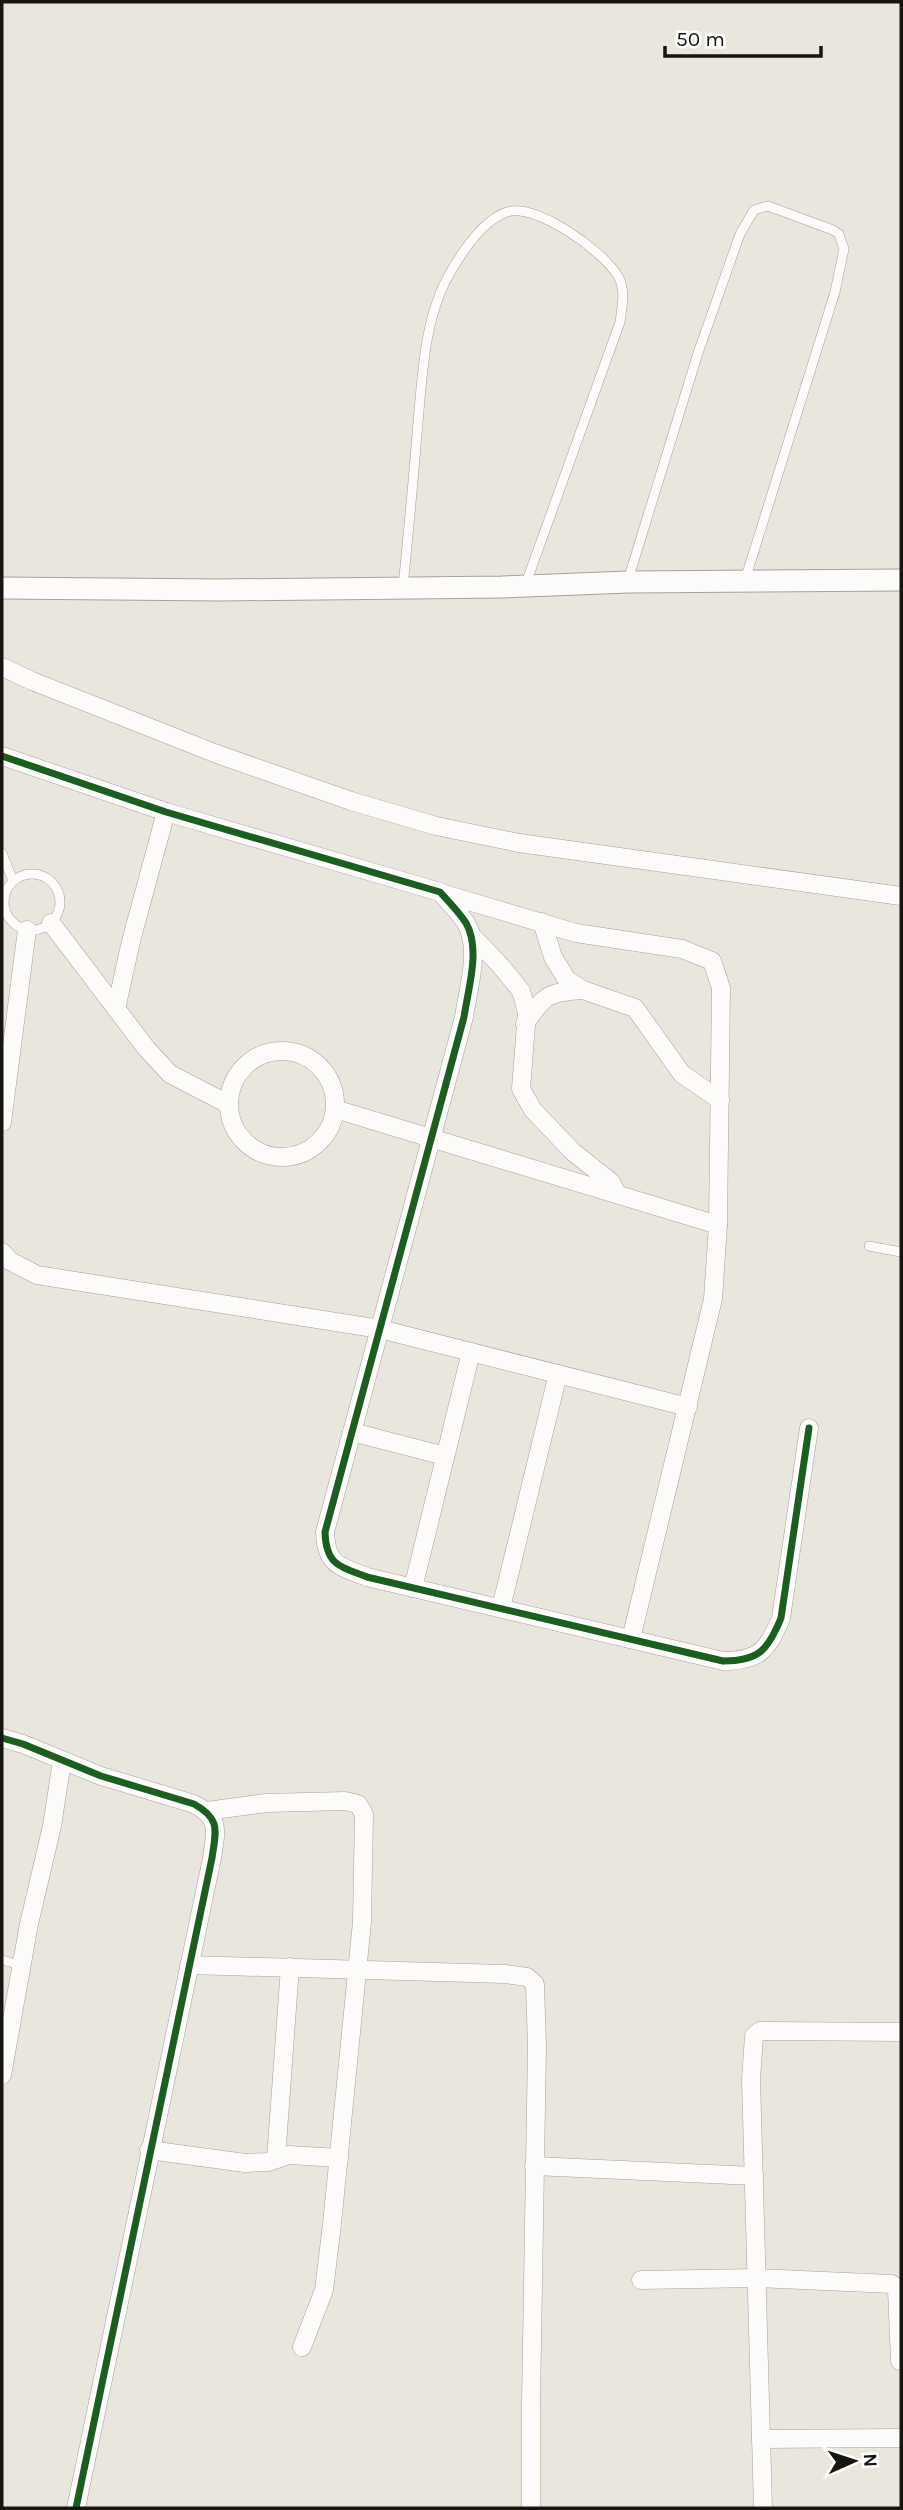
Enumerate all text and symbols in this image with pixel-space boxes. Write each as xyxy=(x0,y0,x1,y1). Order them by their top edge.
scale bar xyxy=(665,14,821,58)
text: 50 m xyxy=(676,27,725,51)
north arrow xyxy=(819,2426,889,2496)
text: N xyxy=(859,2453,881,2468)

